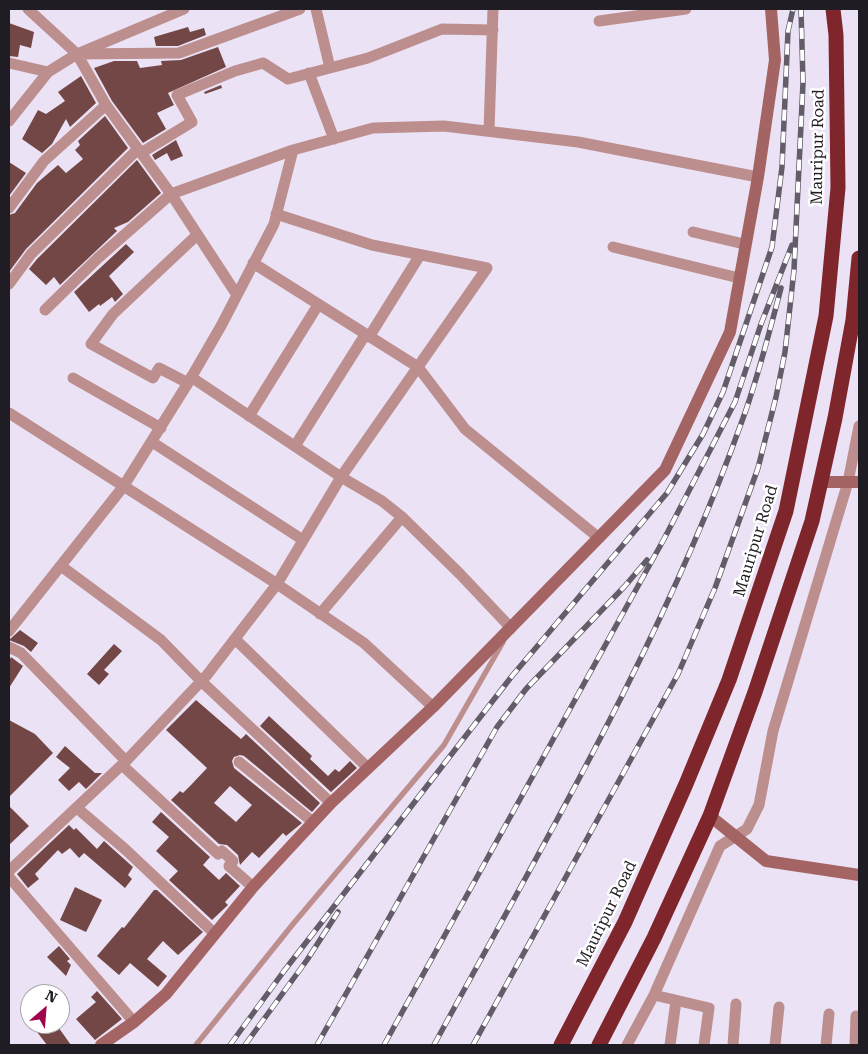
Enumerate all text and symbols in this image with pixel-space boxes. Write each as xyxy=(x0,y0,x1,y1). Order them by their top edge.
street label: Mauripur Road xyxy=(807,89,829,205)
street label: Mauripur Road xyxy=(730,483,782,599)
street label: Mauripur Road xyxy=(573,858,641,970)
north arrow xyxy=(20,984,70,1034)
text: N xyxy=(43,987,60,1006)

